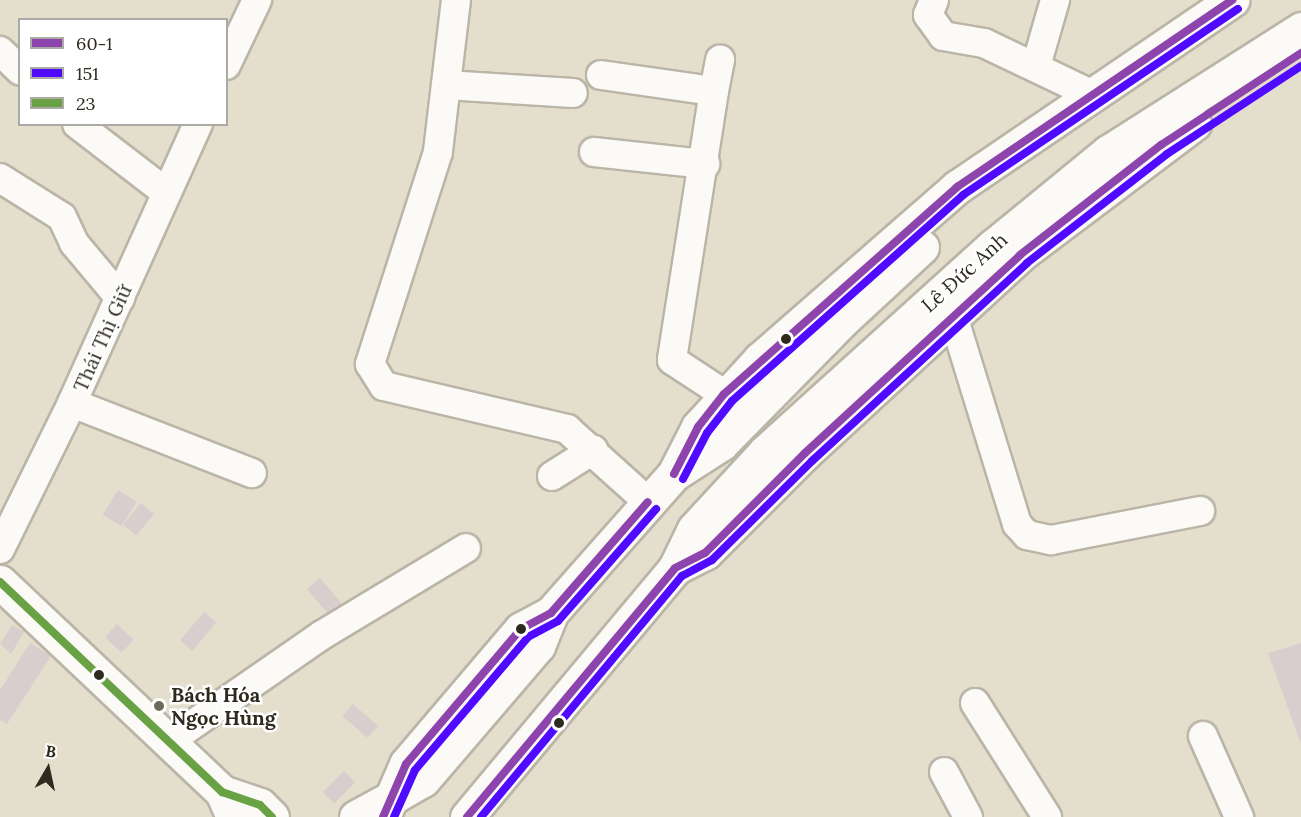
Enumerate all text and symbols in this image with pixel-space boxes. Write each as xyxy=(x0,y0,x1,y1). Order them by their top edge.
legend xyxy=(18,18,228,126)
text: 60-1 xyxy=(76,32,112,55)
text: 151 xyxy=(76,62,99,85)
text: 23 xyxy=(76,92,95,115)
street label: Lê Đức Anh xyxy=(916,227,1012,317)
street label: Thái Thị Giữ xyxy=(68,281,136,395)
unlabelled marker xyxy=(780,333,792,345)
unlabelled marker xyxy=(515,623,527,635)
unlabelled marker xyxy=(93,669,105,681)
place label: Bách Hóa Ngọc Hùng xyxy=(171,682,276,729)
marker: Bách Hóa Ngọc Hùng xyxy=(152,699,166,713)
unlabelled marker xyxy=(553,717,565,729)
north arrow xyxy=(18,739,78,799)
text: B xyxy=(44,741,58,762)

